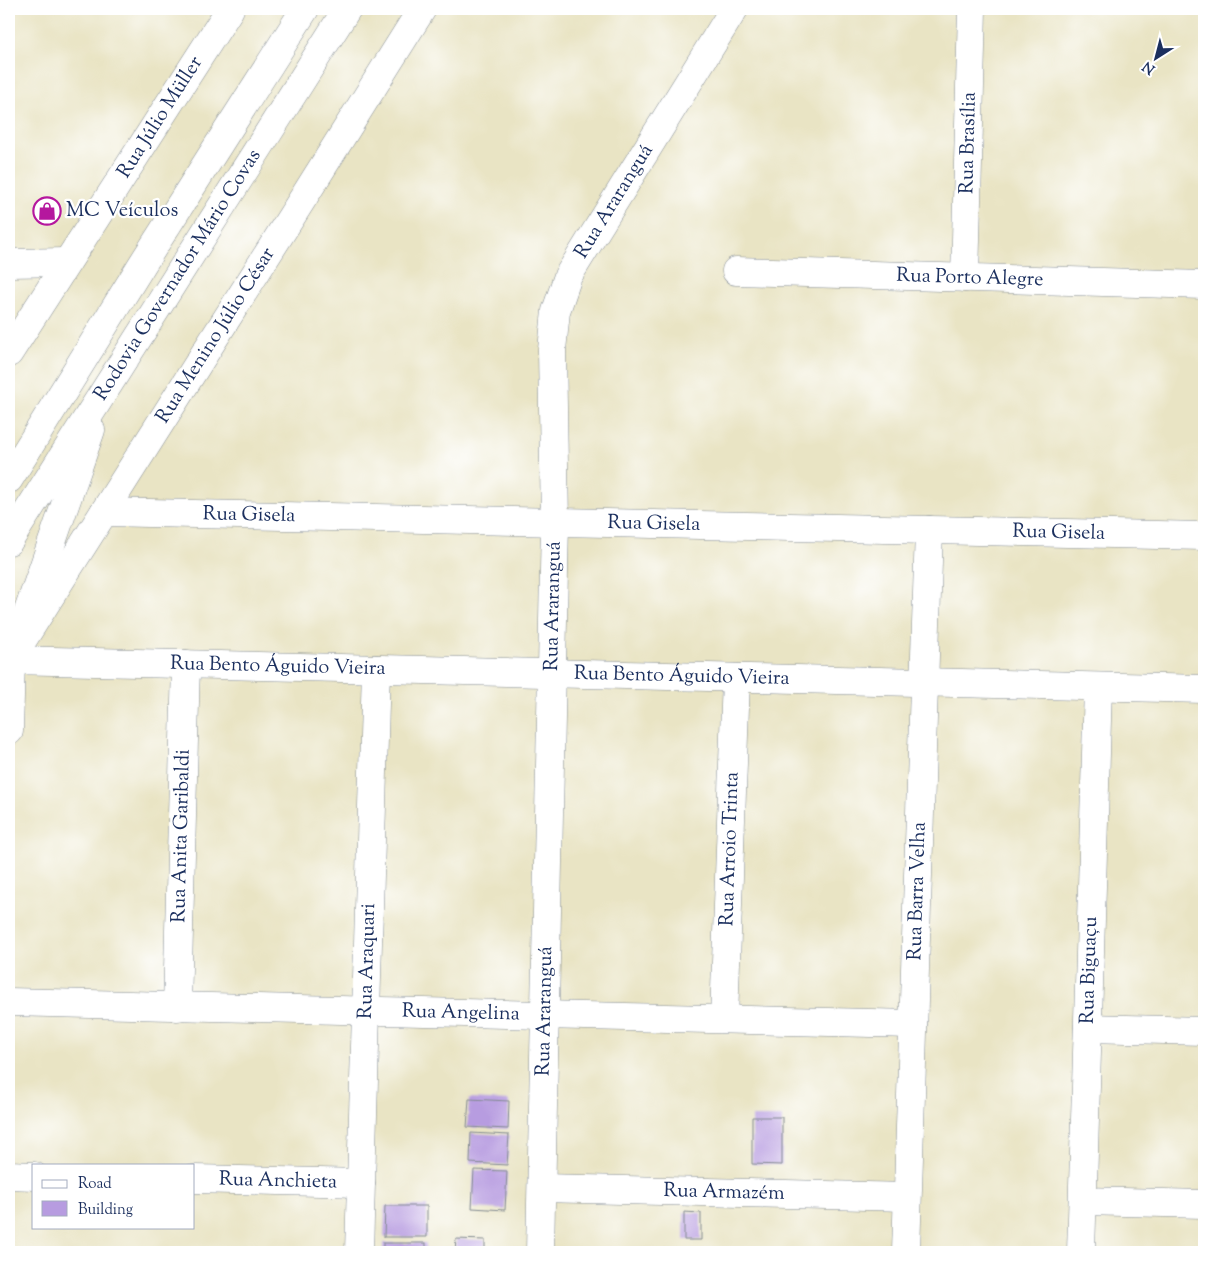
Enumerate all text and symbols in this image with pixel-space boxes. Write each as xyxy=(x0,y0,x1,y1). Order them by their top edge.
north arrow xyxy=(1130,32,1180,82)
street label: Rua Júlio Müller xyxy=(110,50,211,184)
text: N xyxy=(1139,56,1160,78)
street label: Rua Brasília xyxy=(953,92,984,195)
street label: Rua Araranguá xyxy=(568,139,661,264)
street label: Rodovia Governador Mário Covas xyxy=(87,144,269,407)
shop icon: MC Veículos xyxy=(32,196,62,226)
place label: MC Veículos xyxy=(66,197,178,226)
street label: Rua Menino Júlio César xyxy=(149,242,283,429)
street label: Rua Porto Alegre xyxy=(896,261,1044,295)
street label: Rua Gisela xyxy=(202,500,296,531)
street label: Rua Gisela xyxy=(607,508,701,540)
street label: Rua Gisela xyxy=(1012,517,1105,548)
street label: Rua Araranguá xyxy=(537,541,569,671)
street label: Rua Bento Águido Vieira xyxy=(170,649,386,684)
street label: Rua Bento Águido Vieira xyxy=(574,659,790,693)
street label: Rua Anita Garibaldi xyxy=(165,749,198,923)
street label: Rua Arroio Trinta xyxy=(713,771,747,927)
street label: Rua Barra Velha xyxy=(901,821,934,961)
street label: Rua Araquari xyxy=(351,903,384,1019)
street label: Rua Biguaçu xyxy=(1073,915,1106,1024)
street label: Rua Araranguá xyxy=(529,946,561,1076)
street label: Rua Angelina xyxy=(402,997,520,1029)
legend xyxy=(32,1164,195,1228)
street label: Rua Anchieta xyxy=(218,1165,337,1197)
text: Road xyxy=(78,1174,112,1195)
street label: Rua Armazém xyxy=(663,1176,785,1208)
text: Building xyxy=(78,1200,133,1221)

